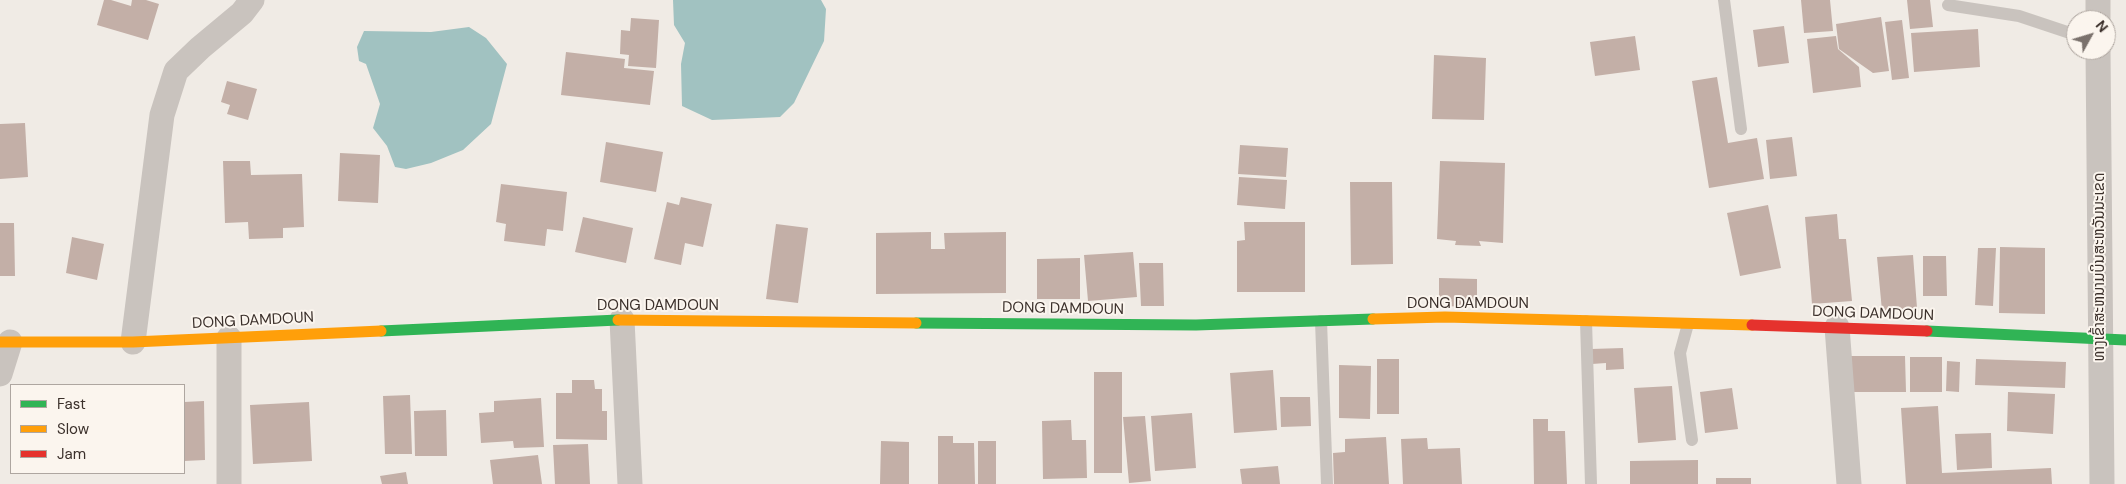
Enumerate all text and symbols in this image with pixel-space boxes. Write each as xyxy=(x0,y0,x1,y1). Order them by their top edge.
north arrow xyxy=(2066,10,2116,60)
text: N xyxy=(2092,17,2112,36)
street label: ທາງເຂົ້າສະຫນາມບິນສະຫວັນນະເຂດ xyxy=(2091,172,2109,362)
street label: DONG DAMDOUN xyxy=(1407,295,1529,313)
street label: DONG DAMDOUN xyxy=(597,297,719,315)
street label: DONG DAMDOUN xyxy=(1002,299,1124,319)
street label: DONG DAMDOUN xyxy=(1812,303,1934,325)
street label: DONG DAMDOUN xyxy=(192,309,314,333)
legend xyxy=(10,384,185,474)
text: Fast xyxy=(57,394,86,414)
text: Slow xyxy=(57,419,89,439)
text: Jam xyxy=(57,444,86,464)

